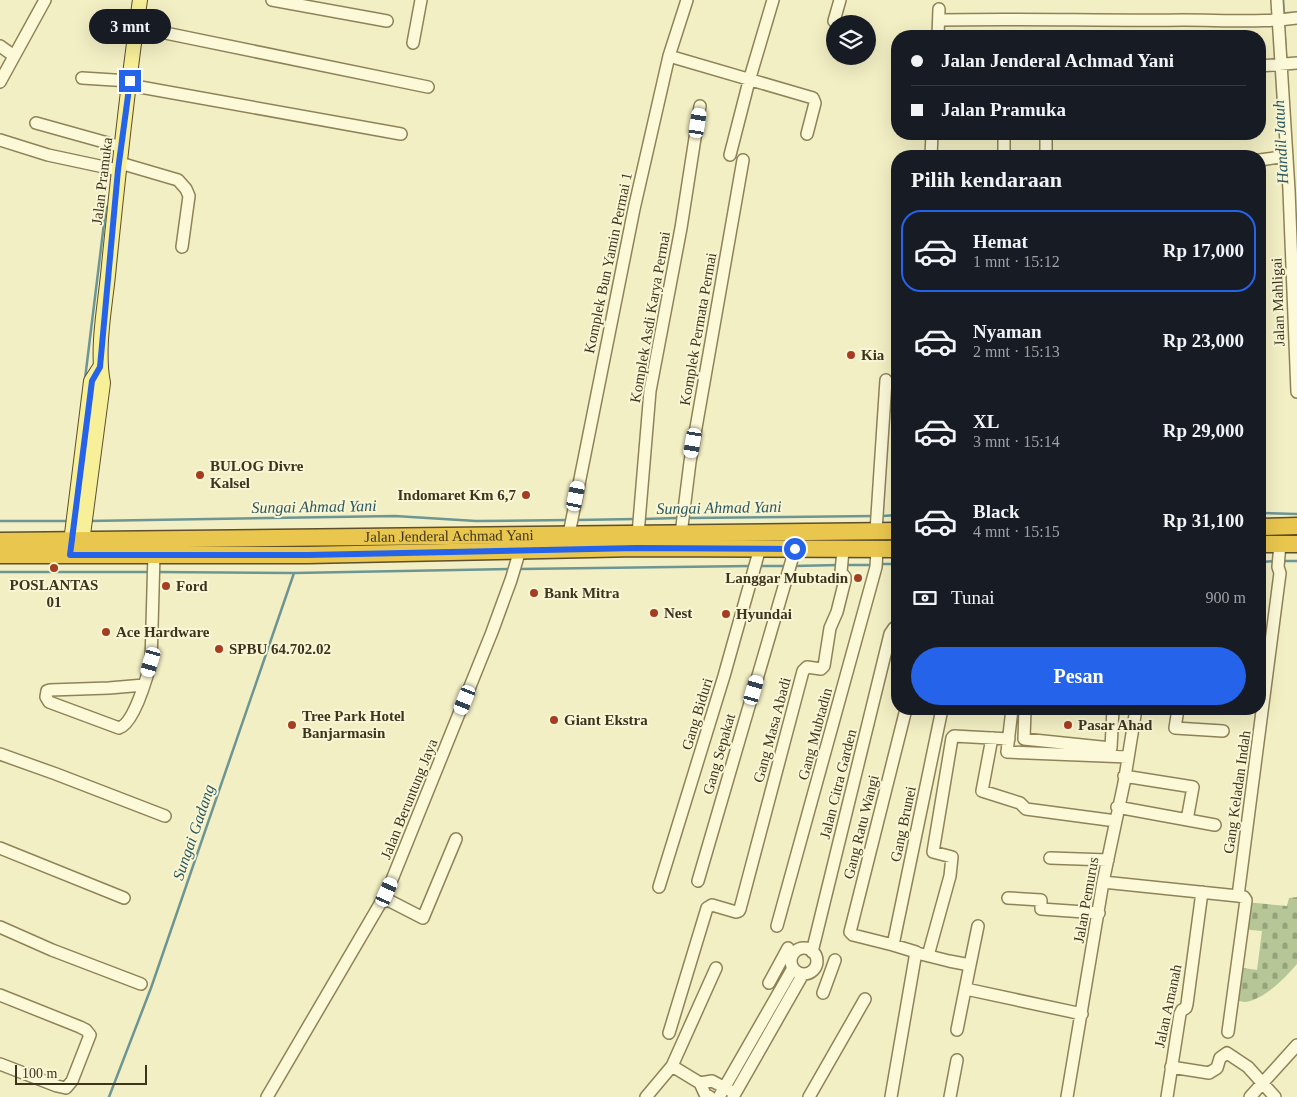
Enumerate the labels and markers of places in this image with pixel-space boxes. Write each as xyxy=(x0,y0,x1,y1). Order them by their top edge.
place label: Kia xyxy=(861,347,885,363)
marker: Kia xyxy=(845,349,857,361)
place label: BULOG Divre Kalsel xyxy=(210,458,304,491)
marker: BULOG Divre Kalsel xyxy=(194,469,206,481)
place label: Indomaret Km 6,7 xyxy=(398,487,516,503)
marker: Indomaret Km 6,7 xyxy=(520,489,532,501)
marker: POSLANTAS 01 xyxy=(48,562,60,574)
place label: Langgar Mubtadin xyxy=(725,570,849,586)
marker: Langgar Mubtadin xyxy=(852,572,864,584)
place label: POSLANTAS 01 xyxy=(10,577,98,610)
place label: Ford xyxy=(176,578,208,594)
marker: Ford xyxy=(160,580,172,592)
place label: Bank Mitra xyxy=(544,585,620,601)
marker: Bank Mitra xyxy=(528,587,540,599)
place label: Nest xyxy=(664,605,692,621)
place label: Hyundai xyxy=(736,606,792,622)
marker: Nest xyxy=(648,607,660,619)
marker: Hyundai xyxy=(720,608,732,620)
place label: Ace Hardware xyxy=(116,624,210,640)
marker: Ace Hardware xyxy=(100,626,112,638)
place label: SPBU 64.702.02 xyxy=(229,641,331,657)
marker: SPBU 64.702.02 xyxy=(213,643,225,655)
place label: Tree Park Hotel Banjarmasin xyxy=(302,708,405,741)
place label: Giant Ekstra xyxy=(564,712,648,728)
marker: Giant Ekstra xyxy=(548,714,560,726)
place label: Pasar Ahad xyxy=(1078,717,1153,733)
marker: Tree Park Hotel Banjarmasin xyxy=(286,719,298,731)
marker: Pasar Ahad xyxy=(1062,719,1074,731)

